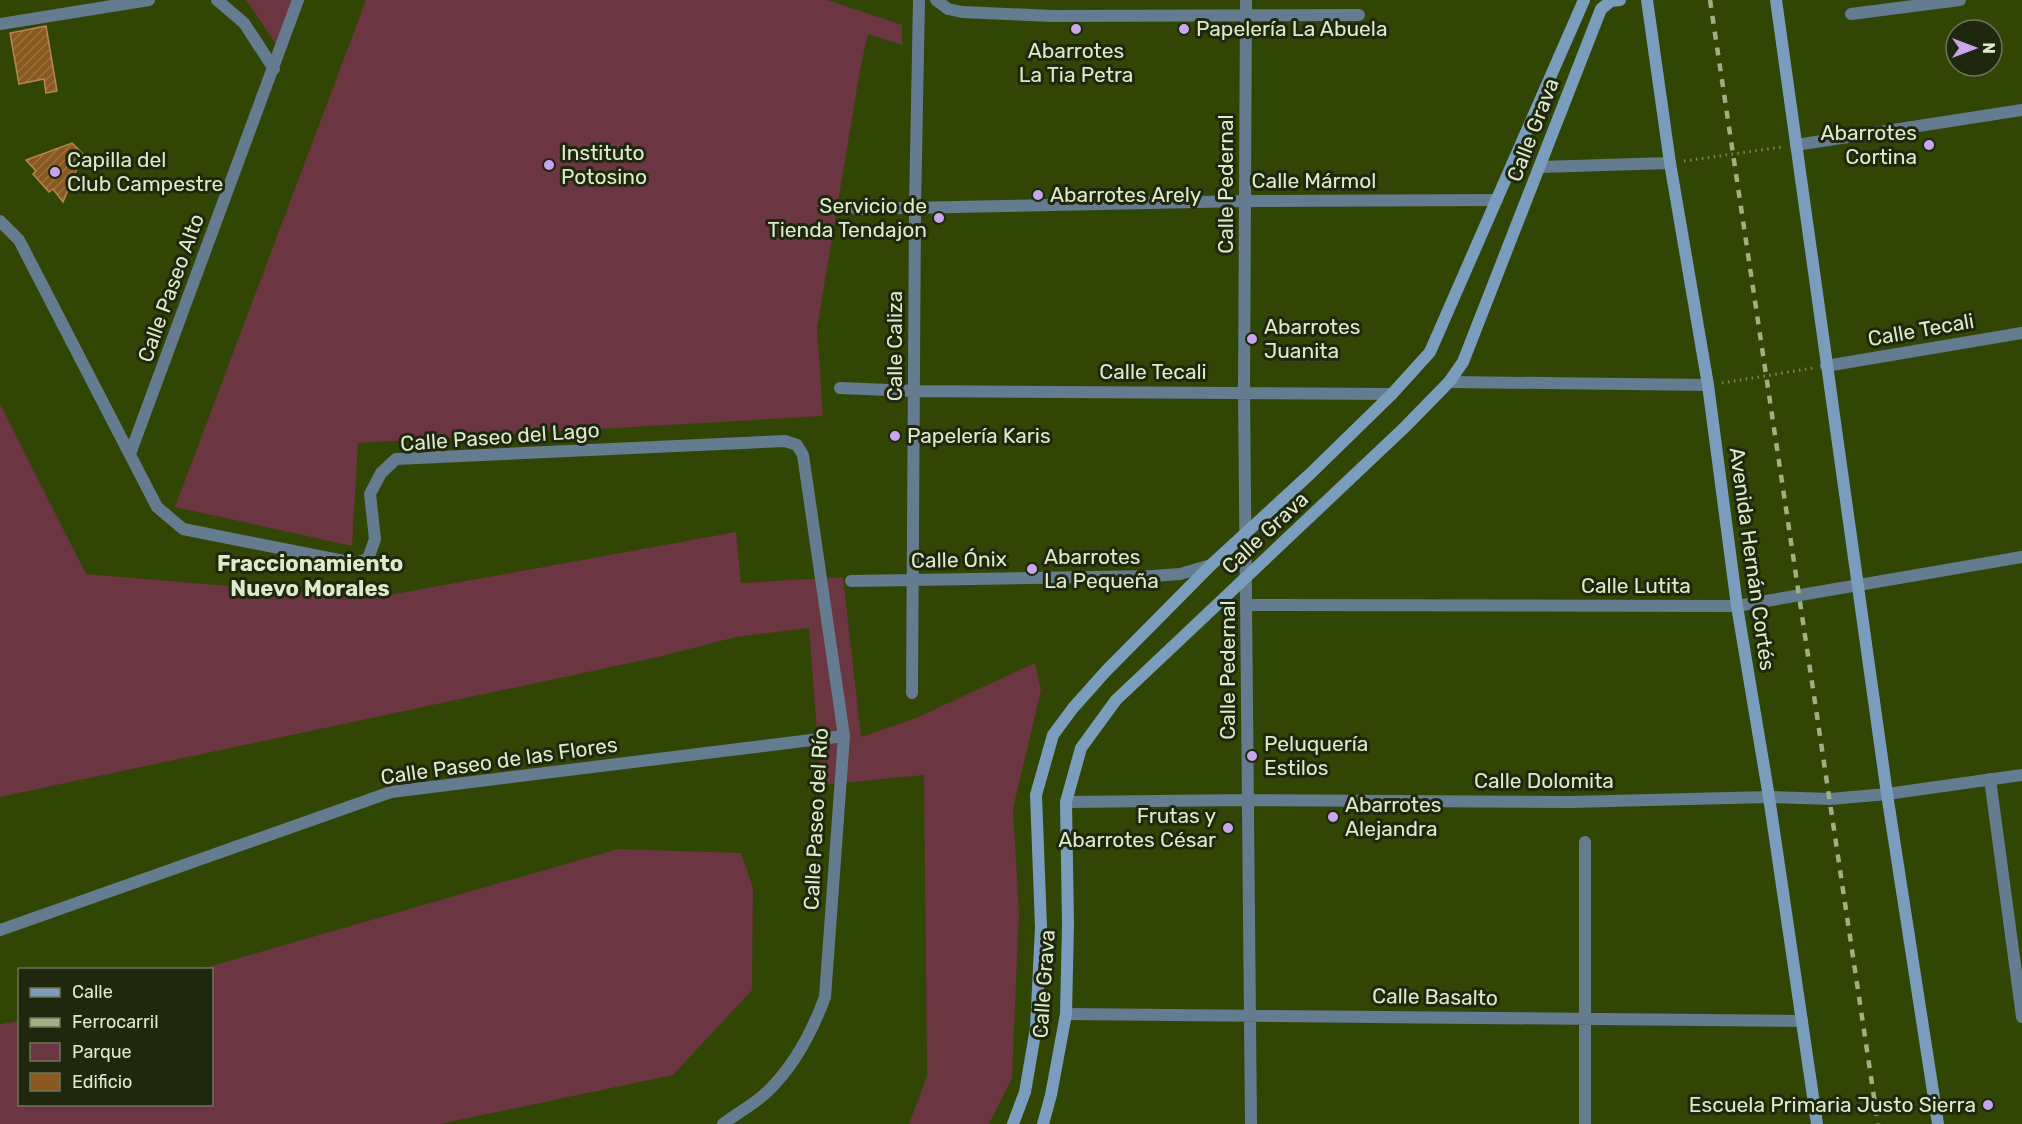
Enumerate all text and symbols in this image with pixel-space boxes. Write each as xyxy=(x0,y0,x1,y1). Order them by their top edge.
place label: Papelería La Abuela xyxy=(1196,16,1387,41)
north arrow xyxy=(1944,18,2004,78)
marker: Abarrotes La Tia Petra xyxy=(1069,22,1083,36)
marker: Papelería La Abuela xyxy=(1177,22,1191,36)
place label: Abarrotes La Tia Petra xyxy=(1019,38,1133,87)
text: N xyxy=(1979,42,1998,54)
street label: Calle Grava xyxy=(1501,74,1564,185)
street label: Calle Pedernal xyxy=(1213,114,1238,254)
place label: Abarrotes Cortina xyxy=(1820,120,1917,169)
marker: Abarrotes Cortina xyxy=(1922,138,1936,152)
place label: Instituto Potosino xyxy=(561,140,647,189)
place label: Capilla del Club Campestre xyxy=(67,147,223,196)
marker: Instituto Potosino xyxy=(542,158,556,172)
marker: Capilla del Club Campestre xyxy=(48,165,62,179)
street label: Calle Mármol xyxy=(1252,168,1376,193)
place label: Abarrotes Arely xyxy=(1050,182,1202,207)
marker: Abarrotes Arely xyxy=(1031,188,1045,202)
place label: Servicio de Tienda Tendajon xyxy=(768,193,927,242)
street label: Calle Paseo Alto xyxy=(132,210,209,365)
marker: Servicio de Tienda Tendajon xyxy=(932,211,946,225)
street label: Calle Caliza xyxy=(882,291,907,401)
street label: Calle Tecali xyxy=(1866,308,1976,351)
place label: Abarrotes Juanita xyxy=(1264,314,1361,363)
marker: Abarrotes Juanita xyxy=(1245,332,1259,346)
street label: Calle Tecali xyxy=(1099,359,1207,384)
street label: Calle Paseo del Lago xyxy=(399,417,600,456)
place label: Papelería Karis xyxy=(907,423,1051,448)
marker: Papelería Karis xyxy=(888,429,902,443)
street label: Avenida Hernán Cortés xyxy=(1724,446,1781,672)
street label: Calle Grava xyxy=(1216,486,1313,579)
place label: Abarrotes La Pequeña xyxy=(1044,544,1159,593)
street label: Calle Ónix xyxy=(911,546,1007,573)
district label: Fraccionamiento Nuevo Morales xyxy=(217,550,403,602)
marker: Abarrotes La Pequeña xyxy=(1025,562,1039,576)
street label: Calle Lutita xyxy=(1581,573,1691,598)
street label: Calle Pedernal xyxy=(1215,600,1240,740)
street label: Calle Paseo del Río xyxy=(798,727,833,911)
place label: Peluquería Estilos xyxy=(1264,731,1368,780)
street label: Calle Paseo de las Flores xyxy=(379,732,619,790)
marker: Peluquería Estilos xyxy=(1245,749,1259,763)
street label: Calle Dolomita xyxy=(1474,768,1614,793)
place label: Abarrotes Alejandra xyxy=(1345,792,1442,841)
place label: Frutas y Abarrotes César xyxy=(1058,803,1216,852)
marker: Abarrotes Alejandra xyxy=(1326,810,1340,824)
marker: Frutas y Abarrotes César xyxy=(1221,821,1235,835)
street label: Calle Grava xyxy=(1027,929,1060,1039)
legend xyxy=(18,968,213,1106)
text: Calle xyxy=(72,981,113,1003)
street label: Calle Basalto xyxy=(1372,983,1498,1010)
text: Ferrocarril xyxy=(72,1011,159,1033)
text: Parque xyxy=(72,1041,132,1063)
text: Edificio xyxy=(72,1071,132,1093)
place label: Escuela Primaria Justo Sierra xyxy=(1689,1092,1976,1117)
marker: Escuela Primaria Justo Sierra xyxy=(1981,1098,1995,1112)

